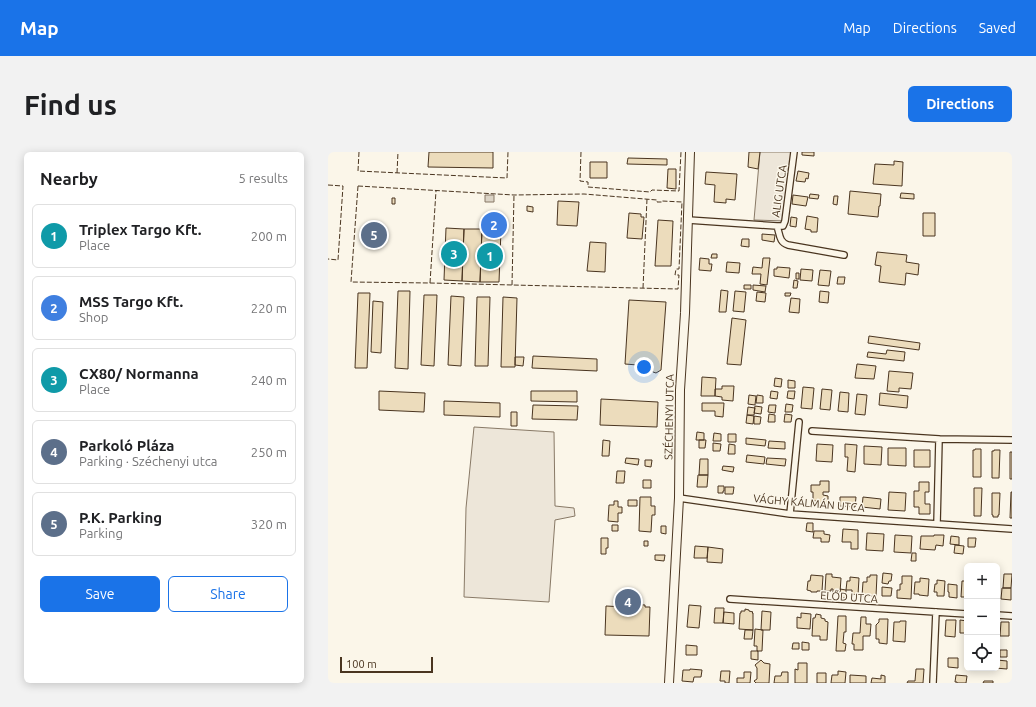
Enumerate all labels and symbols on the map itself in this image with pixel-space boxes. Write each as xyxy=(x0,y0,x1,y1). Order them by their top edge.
street label: ALIG UTCA xyxy=(769,163,789,218)
pin: 2 xyxy=(481,210,507,240)
pin: 5 xyxy=(361,220,387,250)
pin: 3 xyxy=(441,239,467,269)
pin: 1 xyxy=(477,241,503,271)
your location xyxy=(634,357,654,377)
street label: SZÉCHENYI UTCA xyxy=(661,373,676,460)
street label: VÁGHY KÁLMÁN UTCA xyxy=(753,491,866,514)
pin: 4 xyxy=(615,587,641,617)
street label: ELŐD UTCA xyxy=(820,588,879,605)
scale bar xyxy=(340,655,433,674)

